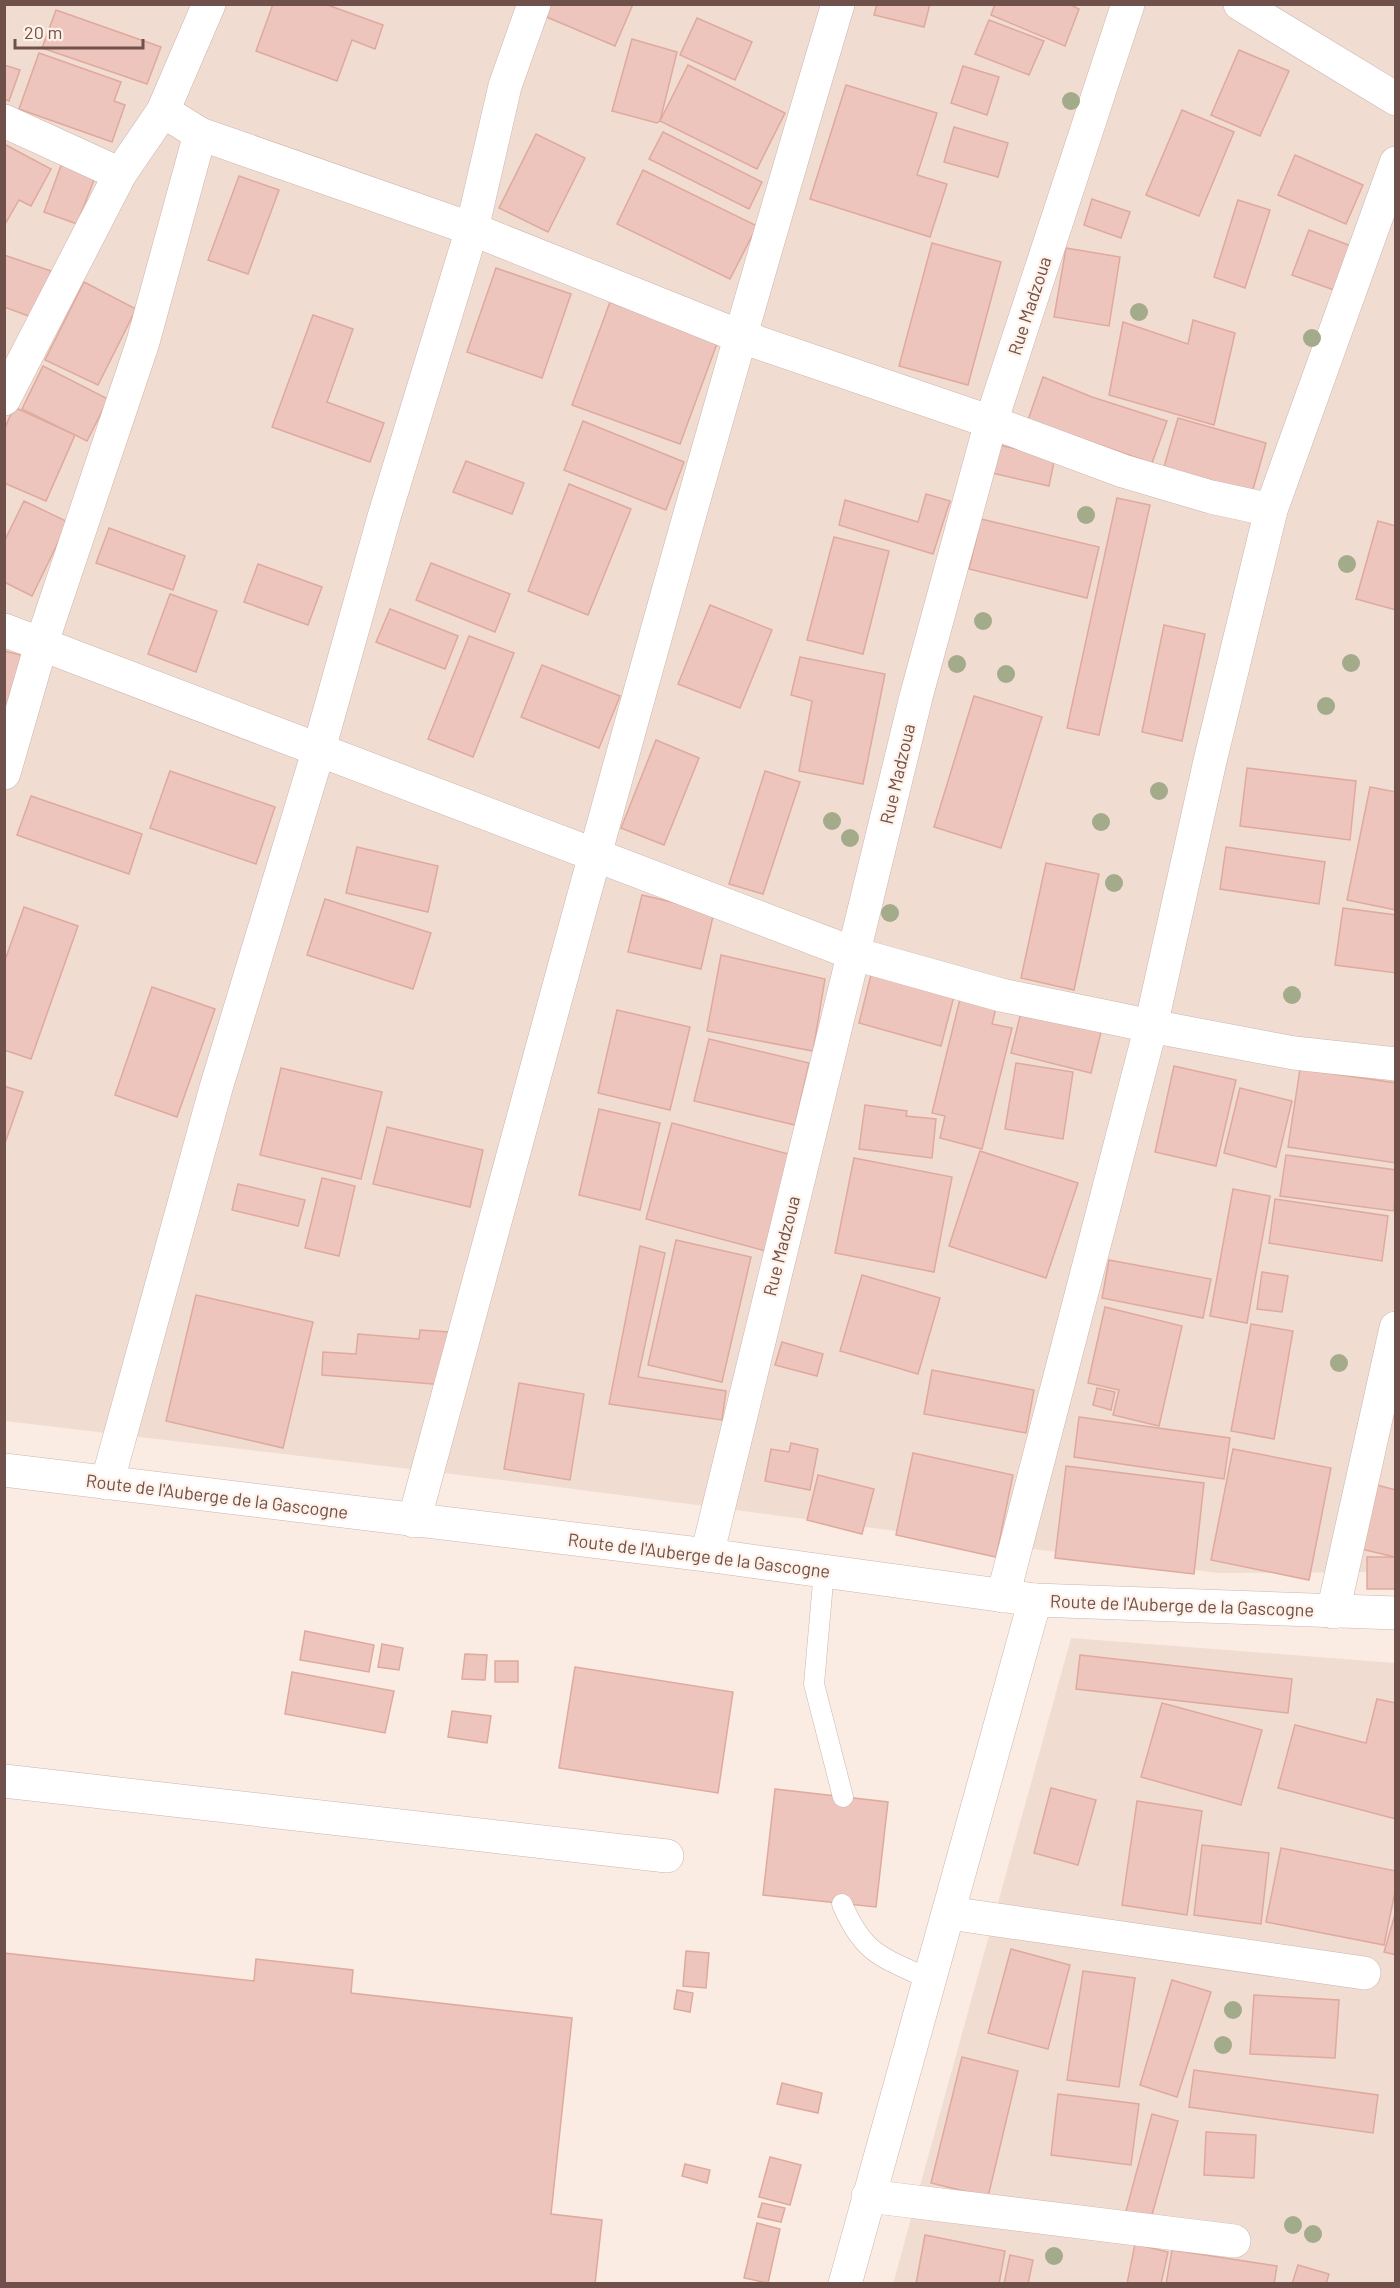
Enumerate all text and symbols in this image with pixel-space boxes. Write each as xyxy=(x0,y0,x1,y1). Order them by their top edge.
scale bar xyxy=(15,12,142,50)
text: 20 m xyxy=(24,21,62,43)
street label: Rue Madzoua xyxy=(1003,254,1055,358)
street label: Rue Madzoua xyxy=(875,721,919,826)
street label: Rue Madzoua xyxy=(758,1193,804,1298)
street label: Route de l'Auberge de la Gascogne xyxy=(85,1469,349,1523)
street label: Route de l'Auberge de la Gascogne xyxy=(567,1528,831,1582)
street label: Route de l'Auberge de la Gascogne xyxy=(1050,1589,1314,1621)

